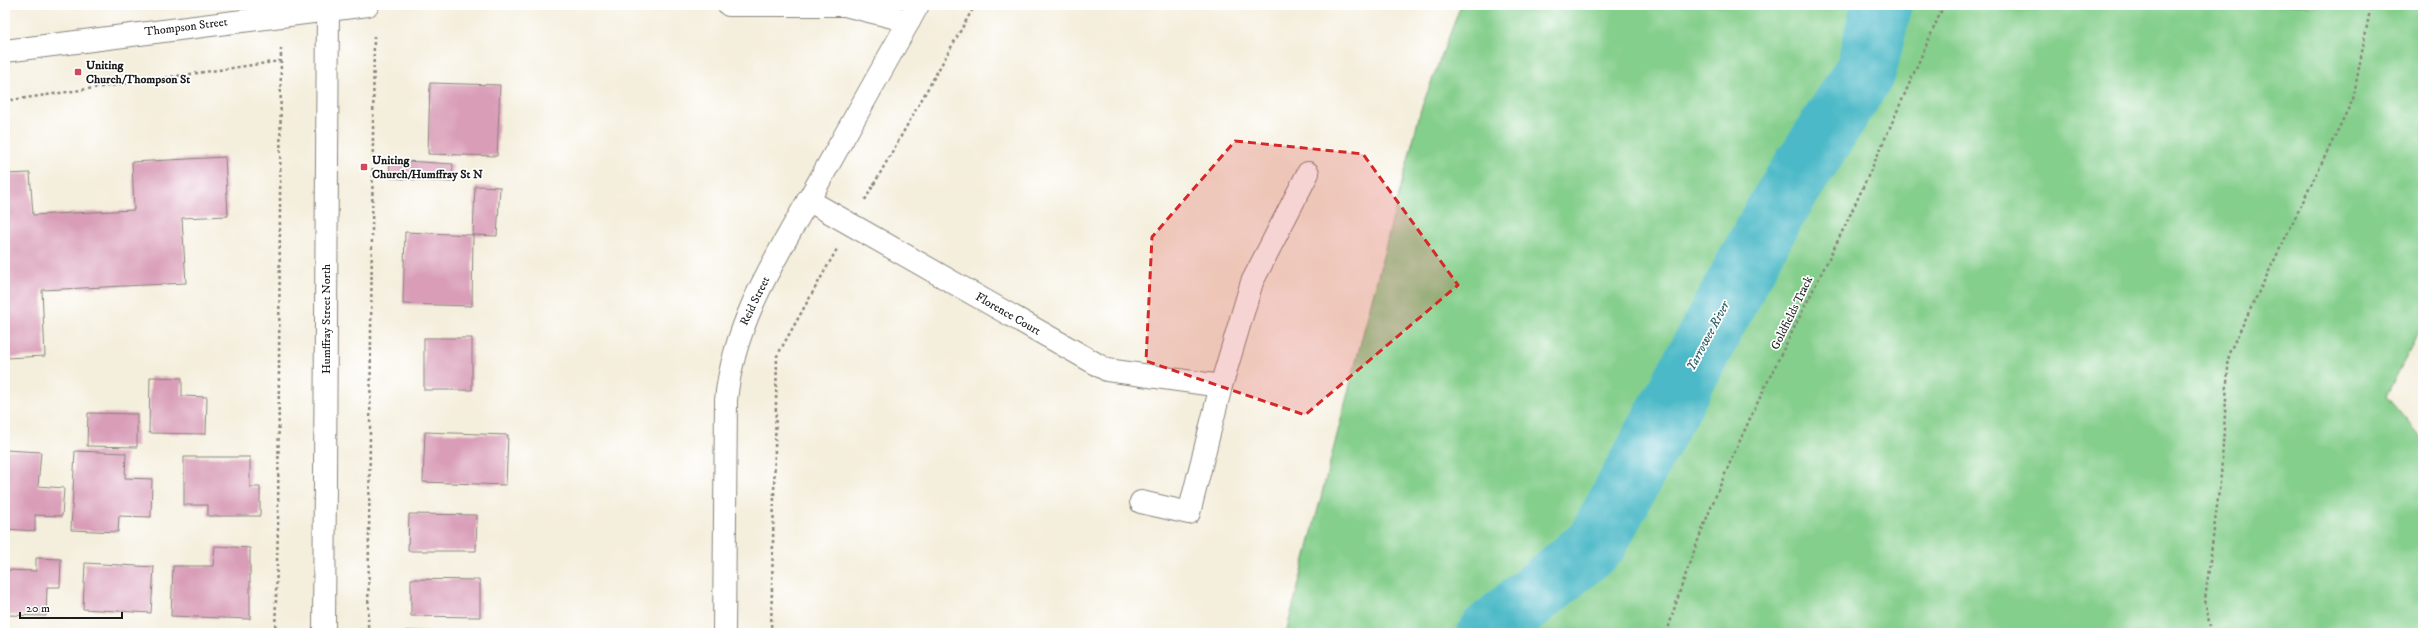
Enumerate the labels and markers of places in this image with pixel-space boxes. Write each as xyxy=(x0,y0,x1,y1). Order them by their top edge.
place label: Uniting Church/Thompson St xyxy=(86,58,190,87)
marker: Uniting Church/Thompson St xyxy=(73,67,83,77)
place label: Uniting Church/Humffray St N xyxy=(372,153,483,182)
marker: Uniting Church/Humffray St N xyxy=(359,162,369,172)

